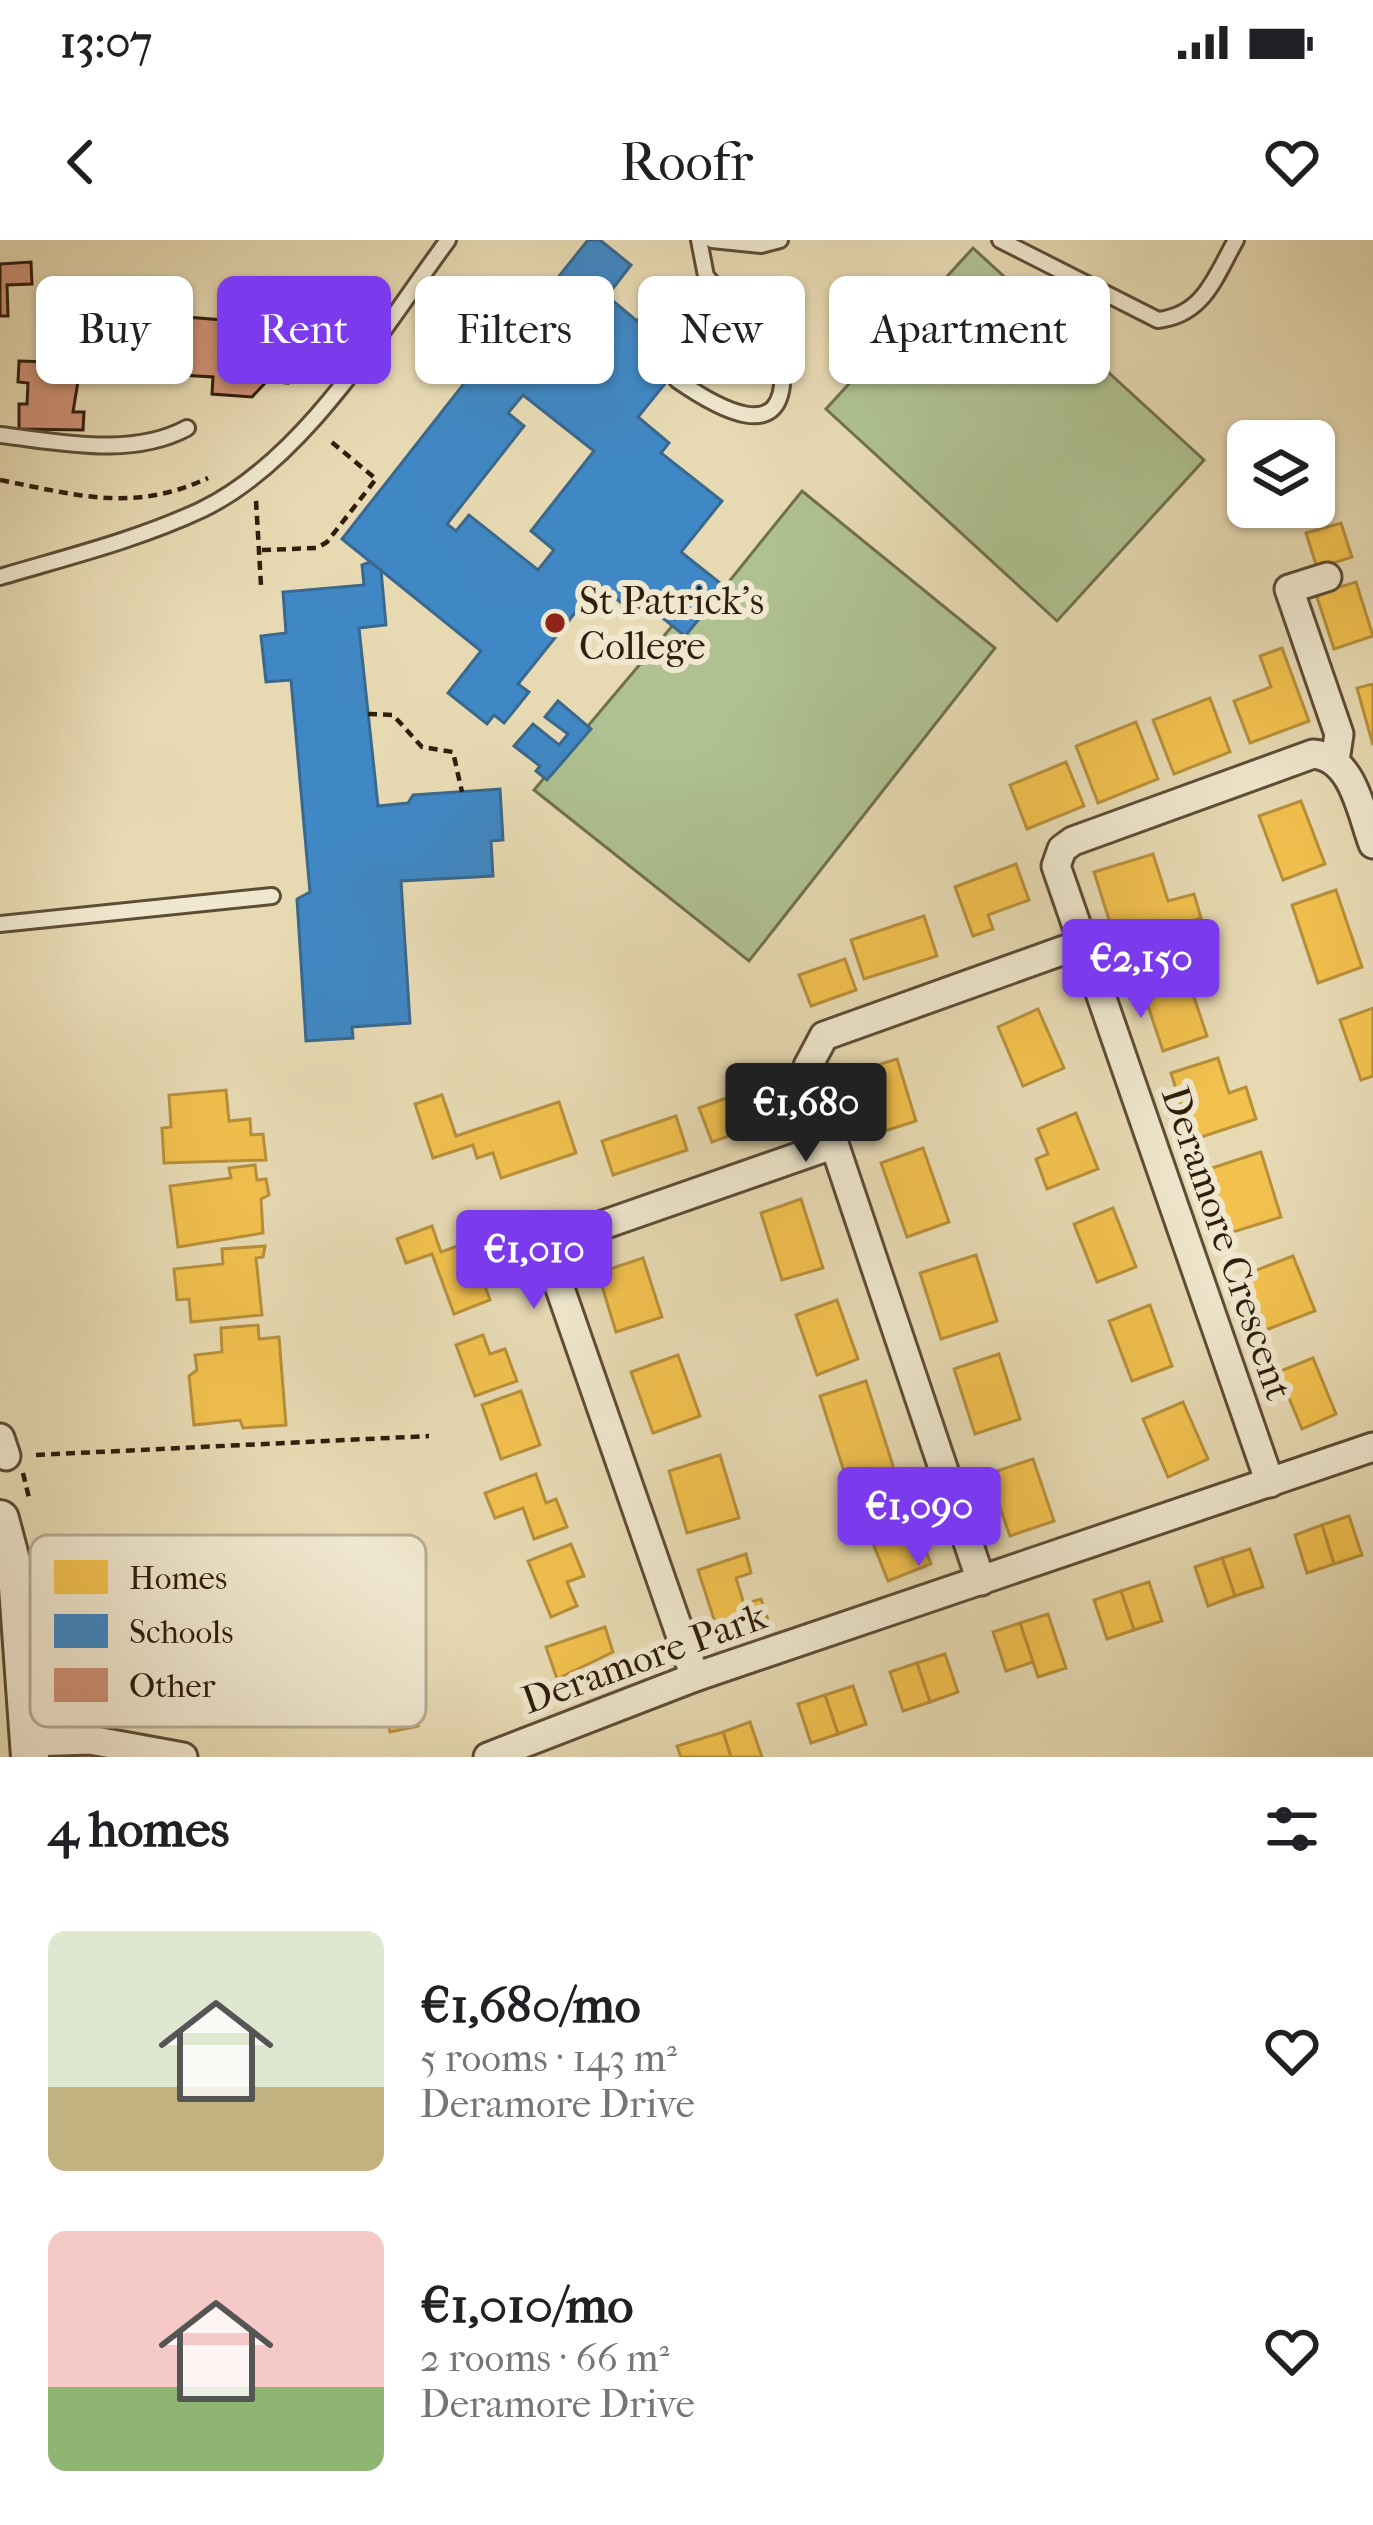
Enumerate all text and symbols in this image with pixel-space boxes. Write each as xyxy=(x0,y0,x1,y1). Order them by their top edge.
text: 13:07 xyxy=(60,16,152,69)
icon: back xyxy=(48,129,114,195)
icon: heart xyxy=(1259,129,1325,195)
text: Roofr xyxy=(620,131,753,194)
chip: Buy xyxy=(36,276,193,384)
chip: Rent xyxy=(217,276,391,384)
chip: Filters xyxy=(415,276,614,384)
chip: New xyxy=(638,276,805,384)
chip: Apartment xyxy=(829,276,1110,384)
map controls xyxy=(1227,420,1335,528)
button: layers xyxy=(1227,420,1335,528)
place label: St Patrick's College xyxy=(579,578,764,669)
marker: St Patrick's College xyxy=(542,610,568,636)
pin: €2,150 xyxy=(1043,919,1239,1021)
text: €2,150 xyxy=(1089,935,1193,981)
pin: €1,680 xyxy=(708,1063,904,1165)
text: €1,680 xyxy=(752,1079,860,1125)
street label: Deramore Crescent xyxy=(1152,1080,1302,1406)
pin: €1,010 xyxy=(436,1210,632,1312)
text: €1,010 xyxy=(483,1226,585,1272)
pin: €1,090 xyxy=(821,1467,1017,1569)
text: €1,090 xyxy=(865,1483,973,1529)
legend xyxy=(30,1535,426,1727)
text: Homes xyxy=(129,1559,227,1598)
street label: Deramore Park xyxy=(515,1592,773,1724)
text: Schools xyxy=(129,1613,233,1652)
text: Other xyxy=(129,1667,216,1706)
icon: filters xyxy=(1259,1796,1325,1862)
text: 4 homes xyxy=(48,1799,229,1859)
text: €1,680/mo xyxy=(420,1975,641,2035)
icon: home xyxy=(144,1979,288,2123)
icon: heart xyxy=(1259,2018,1325,2084)
text: 5 rooms · 143 m² xyxy=(420,2035,677,2081)
text: Deramore Drive xyxy=(420,2081,695,2127)
text: €1,010/mo xyxy=(420,2275,633,2335)
icon: home xyxy=(144,2279,288,2423)
icon: heart xyxy=(1259,2318,1325,2384)
text: 2 rooms · 66 m² xyxy=(420,2335,670,2381)
text: Deramore Drive xyxy=(420,2381,695,2427)

